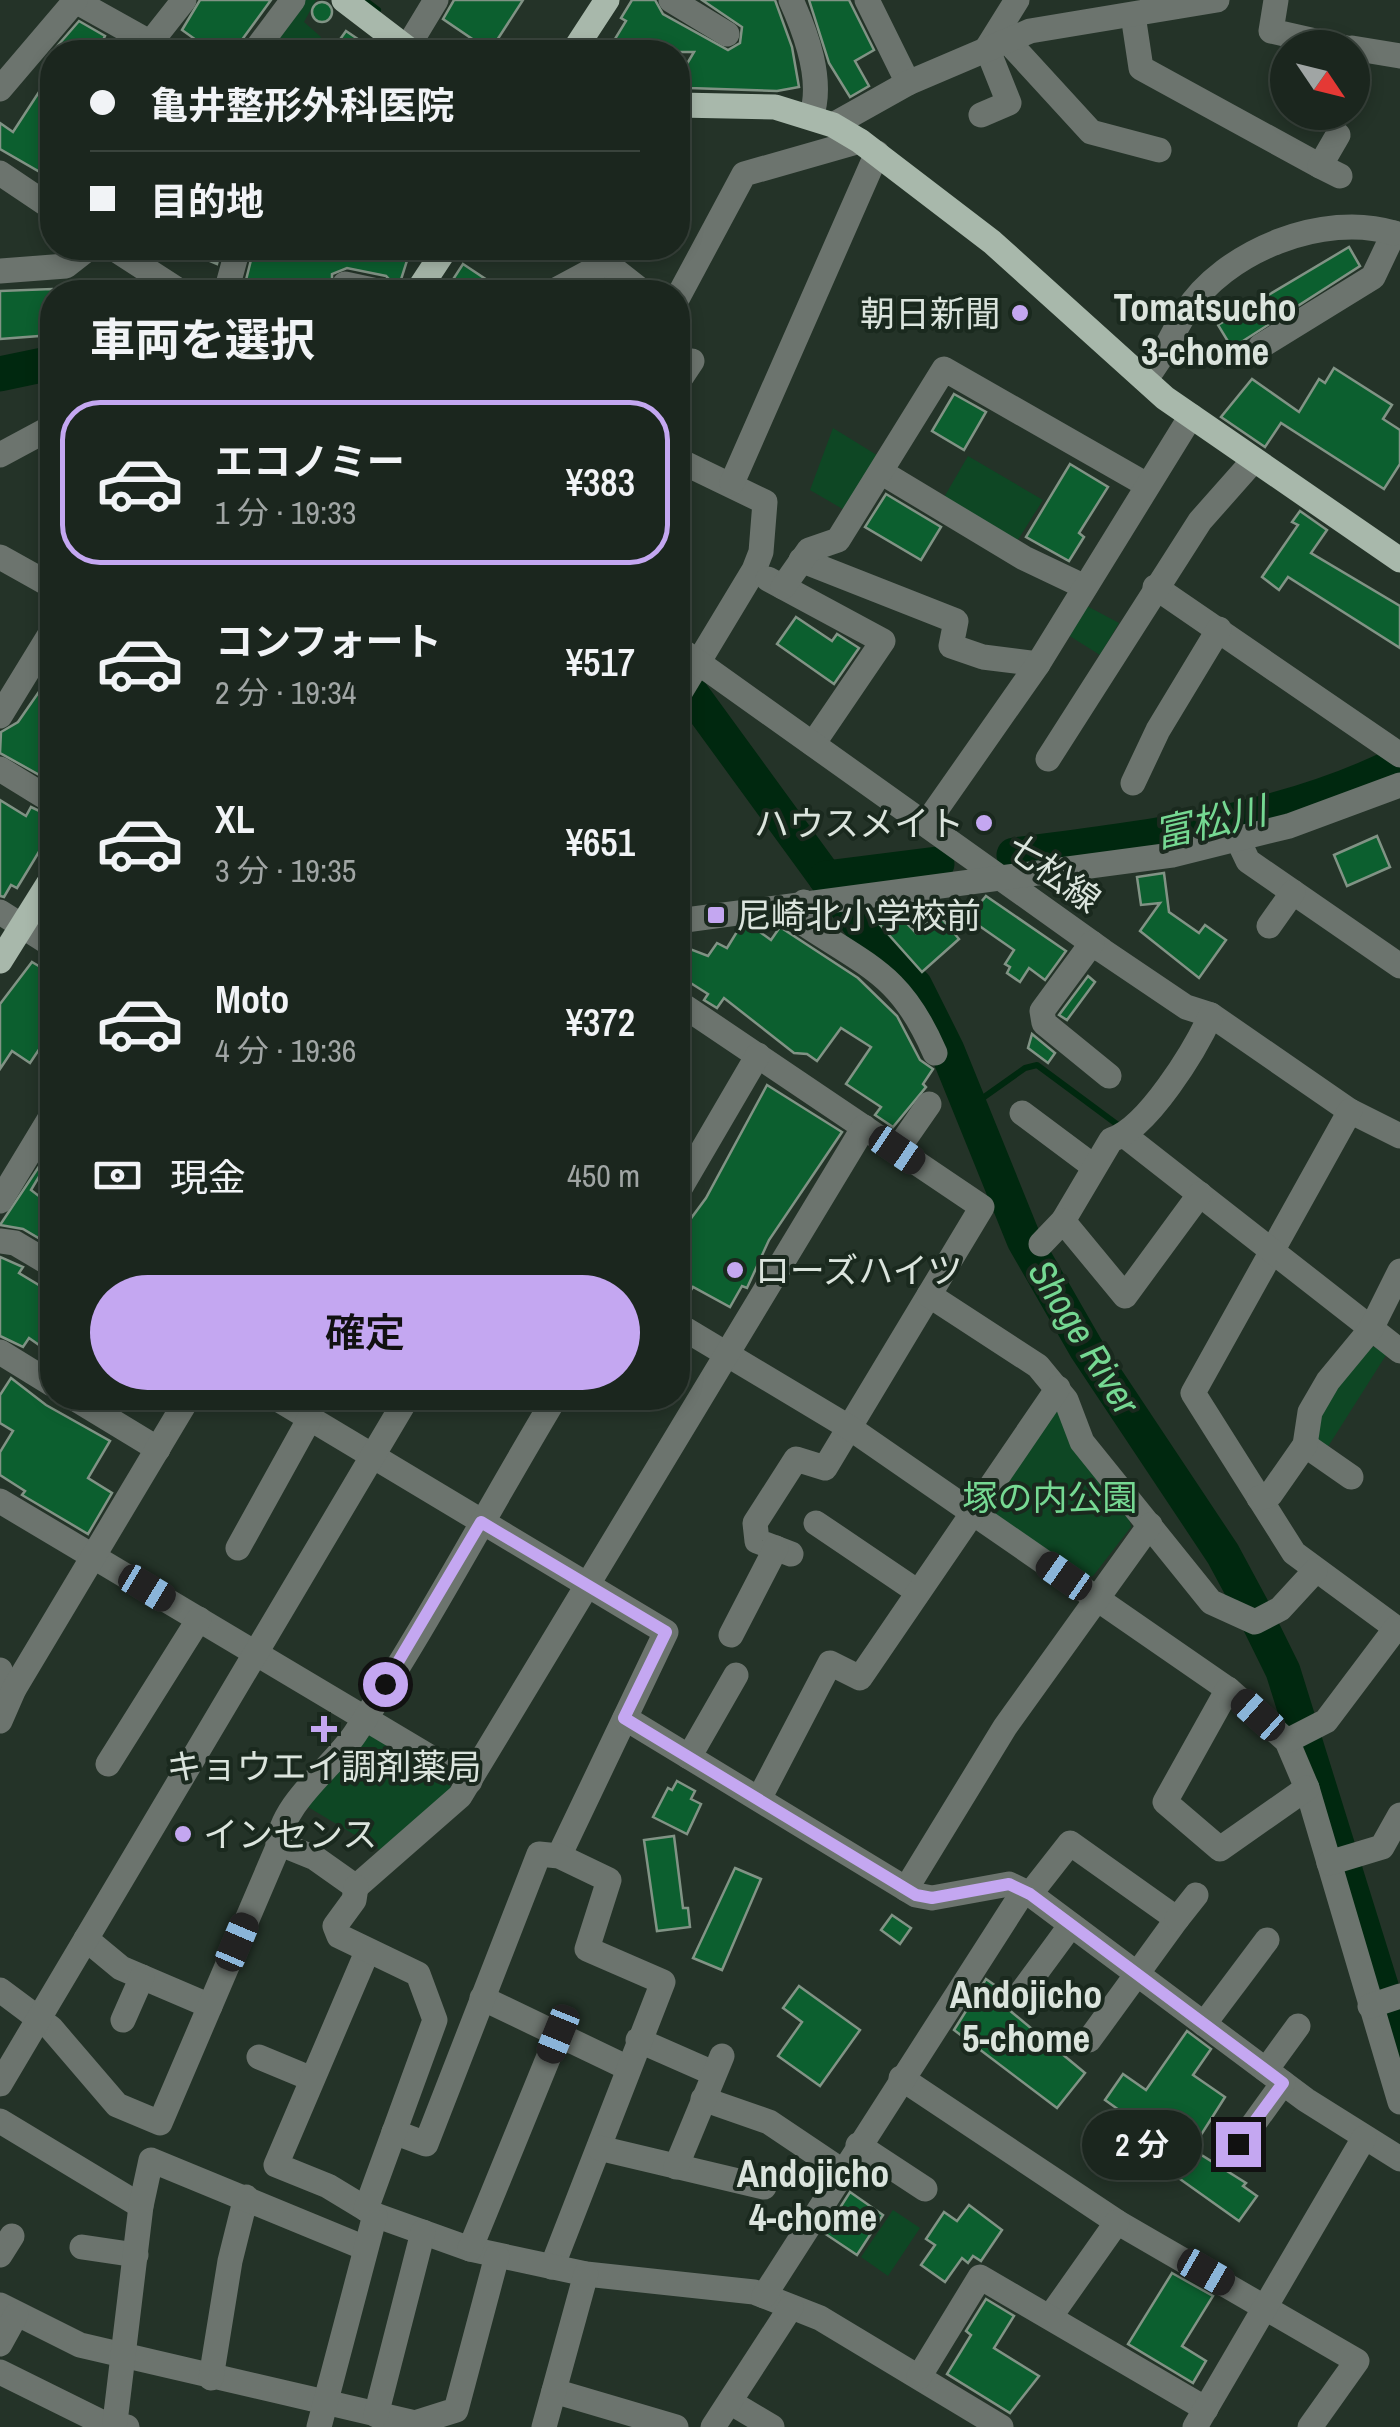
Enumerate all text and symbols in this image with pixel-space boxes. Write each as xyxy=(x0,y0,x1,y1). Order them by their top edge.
north arrow xyxy=(1270,30,1370,130)
map controls xyxy=(1270,30,1370,130)
text: 亀井整形外科医院 xyxy=(150,80,454,131)
text: 目的地 xyxy=(150,176,264,227)
district label: Tomatsucho 3-chome xyxy=(1114,282,1296,377)
place label: 朝日新聞 xyxy=(860,290,1000,337)
marker: 朝日新聞 xyxy=(1009,302,1031,324)
text: 車両を選択 xyxy=(90,309,315,370)
text: エコノミー xyxy=(215,436,405,487)
icon: car xyxy=(95,438,185,528)
text: ¥383 xyxy=(566,457,635,508)
text: 1 分 · 19:33 xyxy=(215,491,356,534)
text: コンフォート xyxy=(215,616,442,667)
icon: car xyxy=(95,618,185,708)
text: ¥517 xyxy=(566,637,635,688)
text: 2 分 · 19:34 xyxy=(215,671,356,714)
water label: 富松川 xyxy=(1149,783,1275,860)
text: XL xyxy=(215,794,255,845)
icon: car xyxy=(95,798,185,888)
place label: ハウスメイト xyxy=(754,800,964,847)
marker: ハウスメイト xyxy=(973,812,995,834)
text: ¥651 xyxy=(566,817,635,868)
street label: 七松線 xyxy=(998,823,1110,923)
text: 3 分 · 19:35 xyxy=(215,849,356,892)
place label: 尼崎北小学校前 xyxy=(736,892,981,939)
marker: 尼崎北小学校前 xyxy=(705,904,727,926)
text: Moto xyxy=(215,974,289,1025)
icon: car xyxy=(95,978,185,1068)
text: ¥372 xyxy=(566,997,635,1048)
text: 4 分 · 19:36 xyxy=(215,1029,356,1072)
car xyxy=(864,1121,930,1179)
icon: cash xyxy=(90,1148,145,1203)
text: 現金 xyxy=(170,1152,246,1203)
text: 450 m xyxy=(567,1154,640,1197)
place label: ローズハイツ xyxy=(755,1247,963,1294)
water label: Shoge River xyxy=(1016,1250,1152,1425)
marker: ローズハイツ xyxy=(724,1259,746,1281)
button: 確定 xyxy=(90,1275,640,1390)
park label: 塚の内公園 xyxy=(962,1474,1138,1521)
car xyxy=(1031,1547,1097,1605)
car xyxy=(114,1560,180,1616)
route start xyxy=(363,1662,408,1707)
car xyxy=(1226,1684,1290,1746)
marker: キョウエイ調剤薬局 xyxy=(313,1718,335,1740)
place label: キョウエイ調剤薬局 xyxy=(166,1743,482,1790)
place label: インセンス xyxy=(203,1811,377,1858)
marker: インセンス xyxy=(172,1823,194,1845)
car xyxy=(211,1909,263,1975)
district label: Andojicho 5-chome xyxy=(950,1969,1102,2064)
car xyxy=(533,2001,583,2067)
callout: 2 分 xyxy=(1083,2109,1203,2179)
route end xyxy=(1216,2122,1261,2167)
text: 2 分 xyxy=(1115,2123,1169,2166)
district label: Andojicho 4-chome xyxy=(737,2148,889,2243)
car xyxy=(1173,2244,1239,2300)

